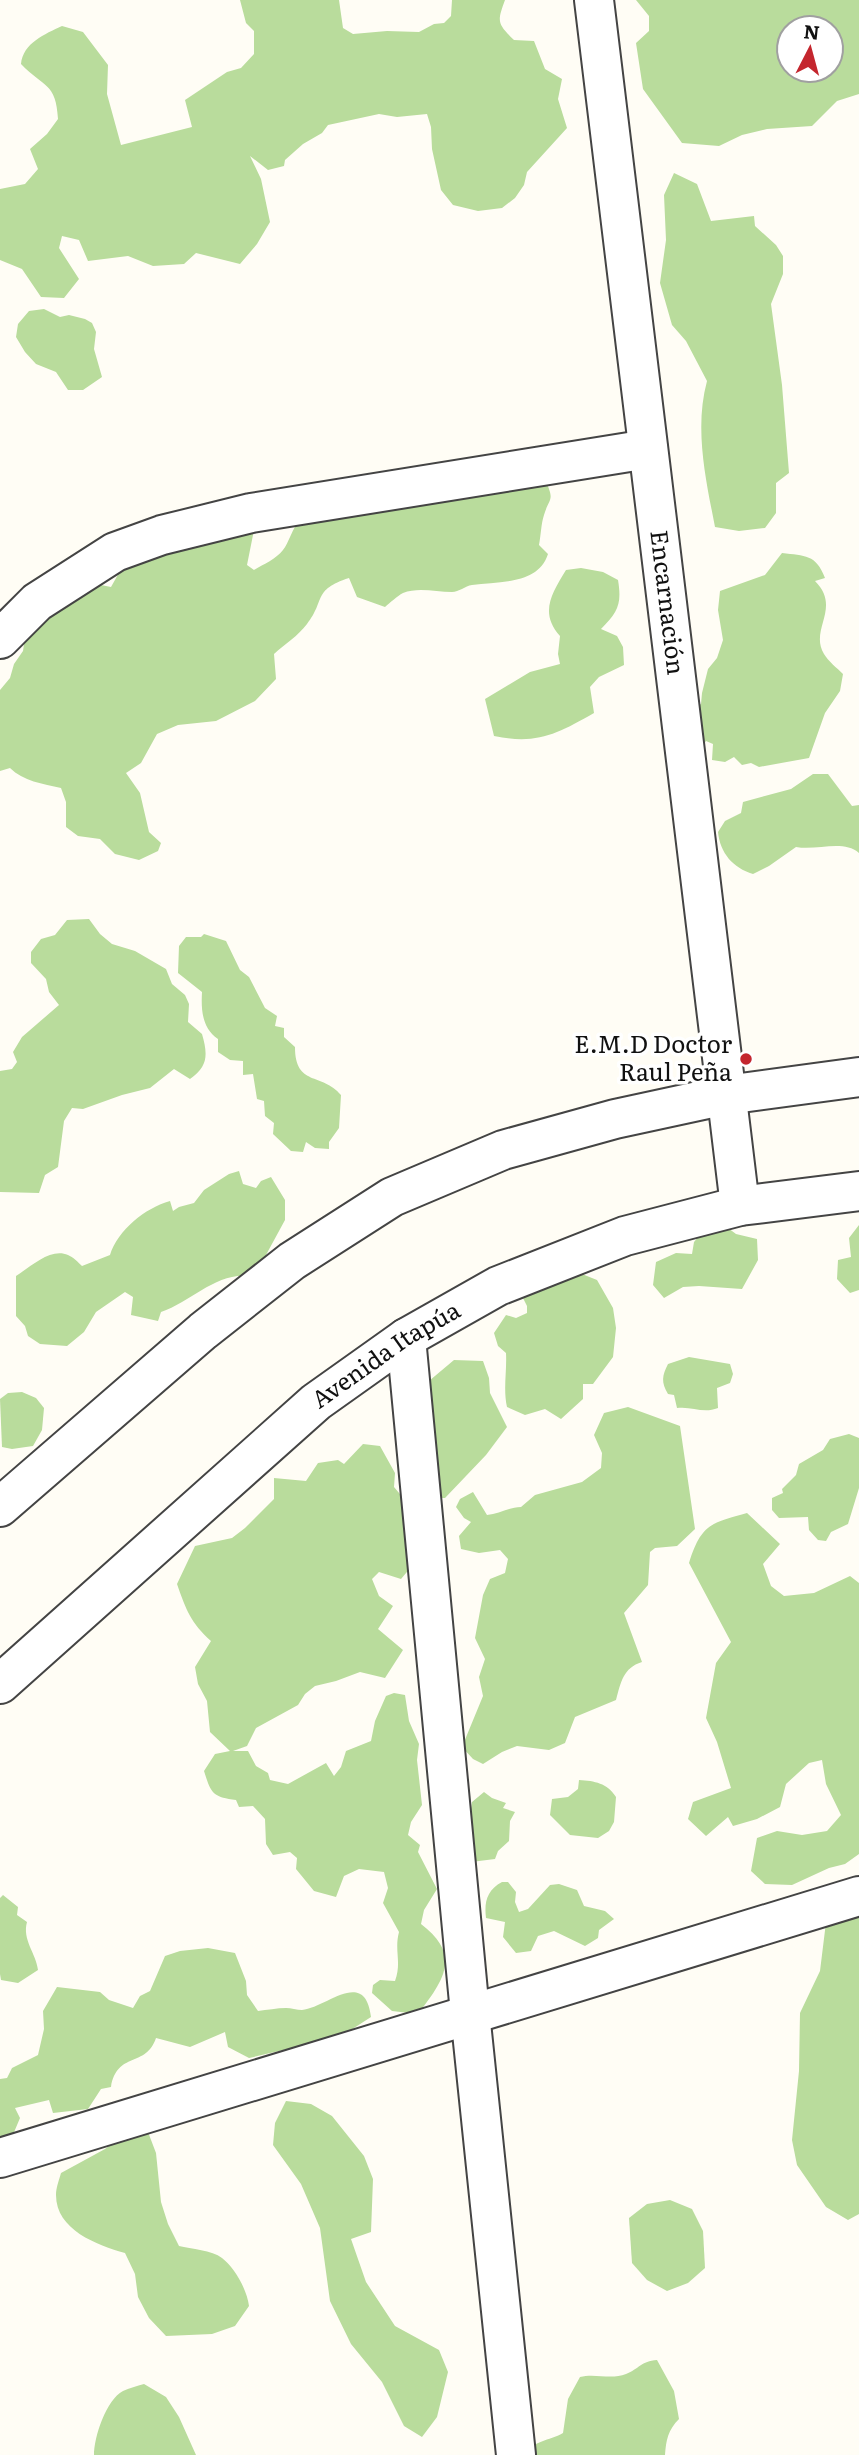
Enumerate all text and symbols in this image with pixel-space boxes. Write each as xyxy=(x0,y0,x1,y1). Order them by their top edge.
north arrow xyxy=(775,14,845,84)
text: N xyxy=(802,16,821,46)
street label: Encarnación xyxy=(643,528,696,677)
place label: E.M.D Doctor Raul Peña xyxy=(574,1025,733,1088)
marker: E.M.D Doctor Raul Peña xyxy=(738,1051,754,1067)
street label: Avenida Itapúa xyxy=(303,1291,466,1415)

